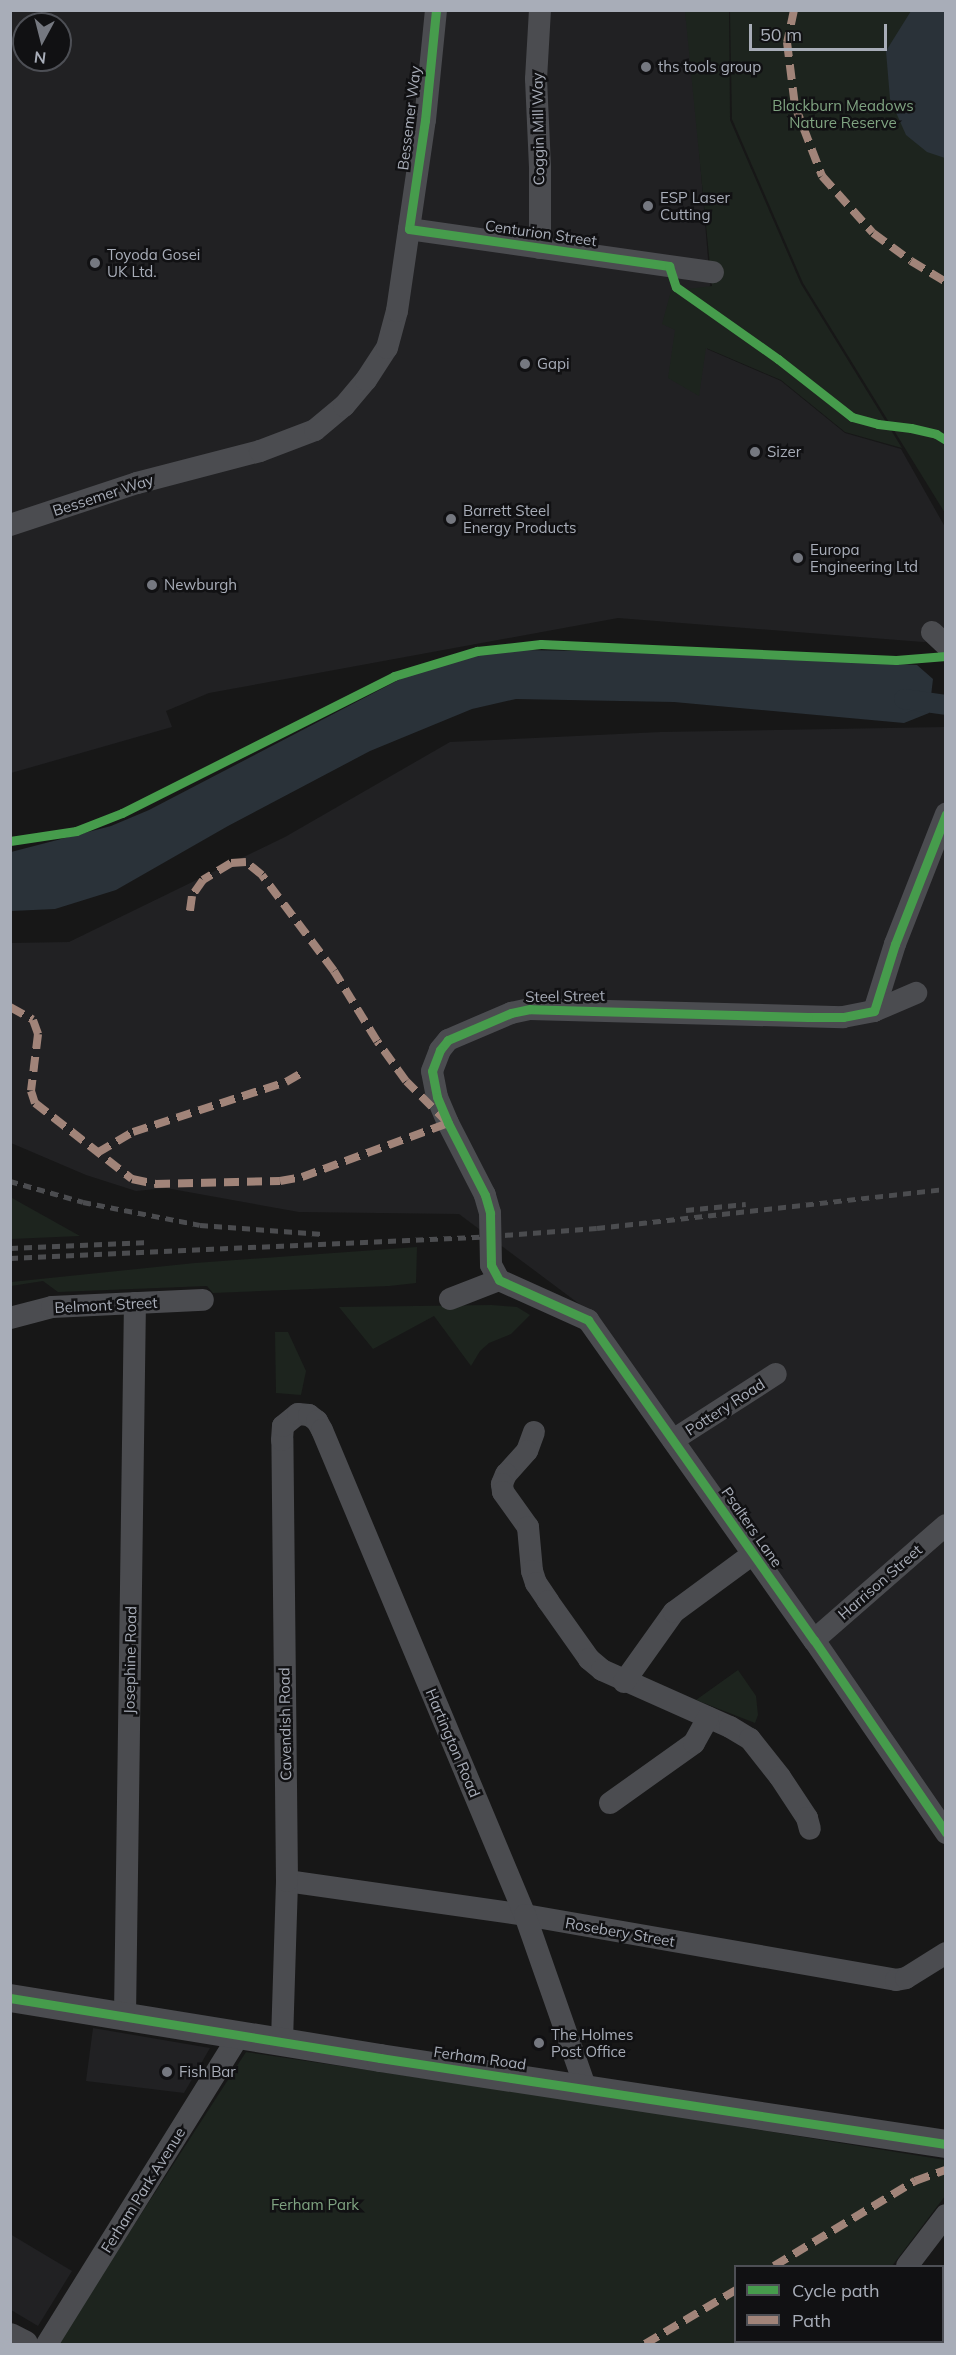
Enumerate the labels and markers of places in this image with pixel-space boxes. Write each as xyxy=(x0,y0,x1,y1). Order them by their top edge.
place label: ths tools group xyxy=(658,58,761,76)
marker: ths tools group xyxy=(639,60,653,74)
place label: ESP Laser Cutting xyxy=(660,188,730,223)
marker: ESP Laser Cutting xyxy=(641,199,655,213)
place label: Toyoda Gosei UK Ltd. xyxy=(107,245,200,280)
marker: Toyoda Gosei UK Ltd. xyxy=(88,256,102,270)
place label: Gapi xyxy=(537,355,570,373)
marker: Gapi xyxy=(518,357,532,371)
place label: Sizer xyxy=(767,443,801,461)
marker: Sizer xyxy=(748,445,762,459)
place label: Barrett Steel Energy Products xyxy=(463,501,576,536)
marker: Barrett Steel Energy Products xyxy=(444,512,458,526)
place label: Europa Engineering Ltd xyxy=(810,540,918,575)
marker: Europa Engineering Ltd xyxy=(791,551,805,565)
place label: Newburgh xyxy=(164,576,237,594)
marker: Newburgh xyxy=(145,578,159,592)
place label: The Holmes Post Office xyxy=(551,2025,633,2060)
marker: The Holmes Post Office xyxy=(532,2036,546,2050)
place label: Fish Bar xyxy=(179,2063,236,2081)
marker: Fish Bar xyxy=(160,2065,174,2079)

